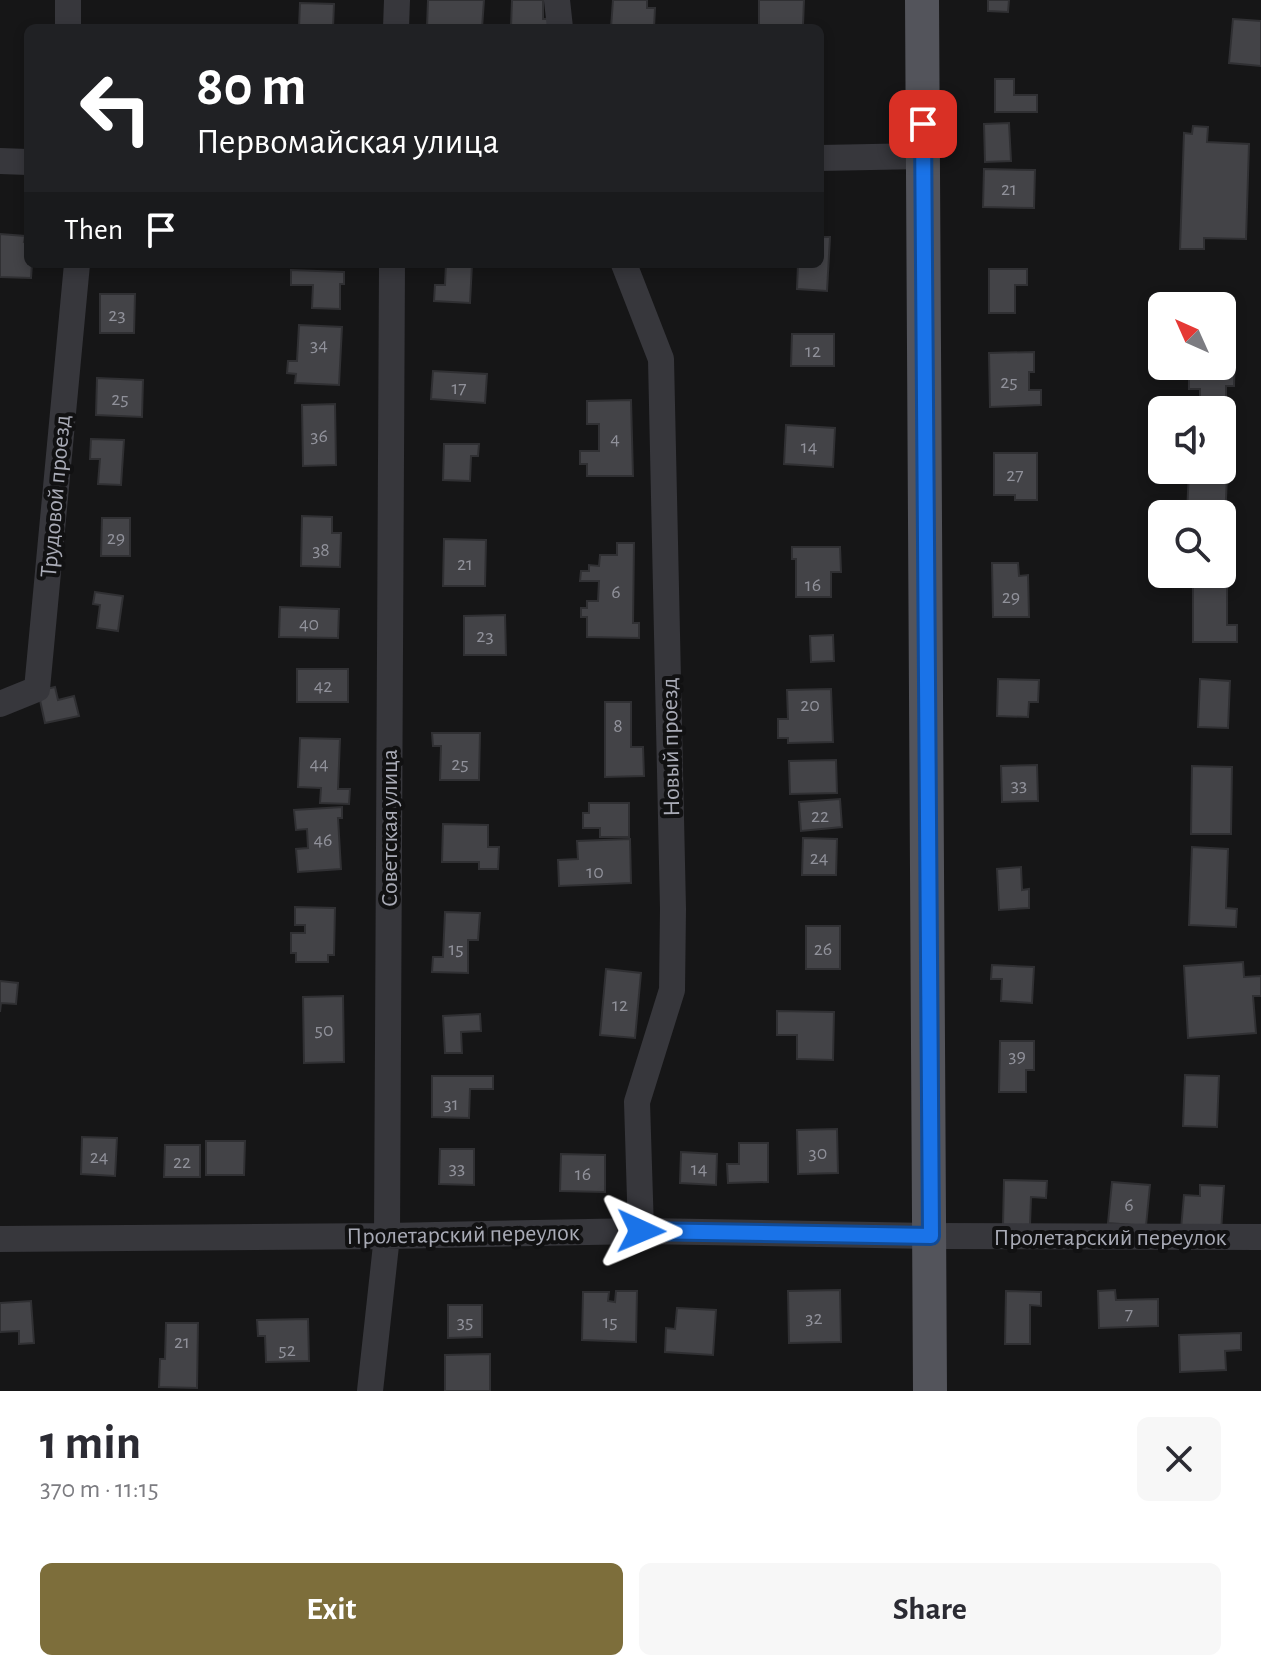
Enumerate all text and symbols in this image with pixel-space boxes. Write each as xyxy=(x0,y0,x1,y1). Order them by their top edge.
icon: left xyxy=(64,56,168,160)
text: 80 m xyxy=(196,59,306,115)
pin xyxy=(889,90,957,158)
icon: arrive xyxy=(901,102,945,146)
text: Первомайская улица xyxy=(196,124,499,160)
house number: 21 xyxy=(1001,179,1017,199)
icon: arrive xyxy=(139,208,183,252)
text: Then xyxy=(64,215,123,245)
north arrow xyxy=(1148,292,1236,380)
map controls xyxy=(1148,292,1236,588)
house number: 23 xyxy=(108,305,126,325)
house number: 34 xyxy=(310,335,328,355)
house number: 12 xyxy=(805,341,821,361)
house number: 25 xyxy=(1000,372,1018,392)
house number: 17 xyxy=(451,378,467,398)
house number: 25 xyxy=(111,389,129,409)
button: sound xyxy=(1148,396,1236,484)
street label: Трудовой проезд xyxy=(37,414,75,578)
house number: 36 xyxy=(310,426,328,446)
house number: 4 xyxy=(610,429,620,449)
house number: 14 xyxy=(801,437,817,457)
house number: 27 xyxy=(1006,465,1024,485)
button: search xyxy=(1148,500,1236,588)
house number: 29 xyxy=(107,528,125,548)
house number: 38 xyxy=(312,540,330,560)
house number: 21 xyxy=(457,554,473,574)
house number: 16 xyxy=(805,575,821,595)
house number: 6 xyxy=(611,582,621,602)
house number: 29 xyxy=(1002,587,1020,607)
house number: 40 xyxy=(299,614,319,634)
house number: 23 xyxy=(476,626,494,646)
house number: 42 xyxy=(314,676,332,696)
street label: Новый проезд xyxy=(658,677,684,817)
house number: 20 xyxy=(800,695,820,715)
house number: 8 xyxy=(613,716,623,736)
street label: Советская улица xyxy=(378,749,402,907)
house number: 44 xyxy=(309,754,329,774)
house number: 25 xyxy=(451,754,469,774)
house number: 33 xyxy=(1011,775,1027,795)
house number: 22 xyxy=(811,806,829,826)
house number: 46 xyxy=(313,830,333,850)
house number: 24 xyxy=(810,848,828,868)
house number: 10 xyxy=(586,862,604,882)
house number: 15 xyxy=(448,939,464,959)
house number: 26 xyxy=(814,939,832,959)
house number: 12 xyxy=(612,995,628,1015)
house number: 50 xyxy=(315,1020,333,1040)
house number: 39 xyxy=(1008,1046,1026,1066)
house number: 31 xyxy=(443,1094,459,1114)
house number: 30 xyxy=(809,1143,827,1163)
house number: 24 xyxy=(90,1147,108,1167)
house number: 22 xyxy=(173,1152,191,1172)
house number: 33 xyxy=(449,1158,465,1178)
house number: 14 xyxy=(691,1159,707,1179)
house number: 16 xyxy=(575,1164,591,1184)
position arrow xyxy=(599,1189,683,1273)
house number: 6 xyxy=(1124,1195,1134,1215)
street label: Пролетарский переулок xyxy=(346,1221,580,1249)
street label: Пролетарский переулок xyxy=(993,1226,1227,1250)
house number: 7 xyxy=(1125,1304,1133,1324)
house number: 32 xyxy=(805,1308,823,1328)
house number: 35 xyxy=(457,1312,473,1332)
house number: 15 xyxy=(602,1312,618,1332)
house number: 21 xyxy=(174,1332,190,1352)
house number: 52 xyxy=(278,1340,296,1360)
button: close xyxy=(1137,1417,1221,1501)
text: 1 min xyxy=(40,1420,141,1468)
text: 370 m · 11:15 xyxy=(40,1476,159,1502)
button: Exit xyxy=(40,1563,623,1655)
button: Share xyxy=(639,1563,1221,1655)

